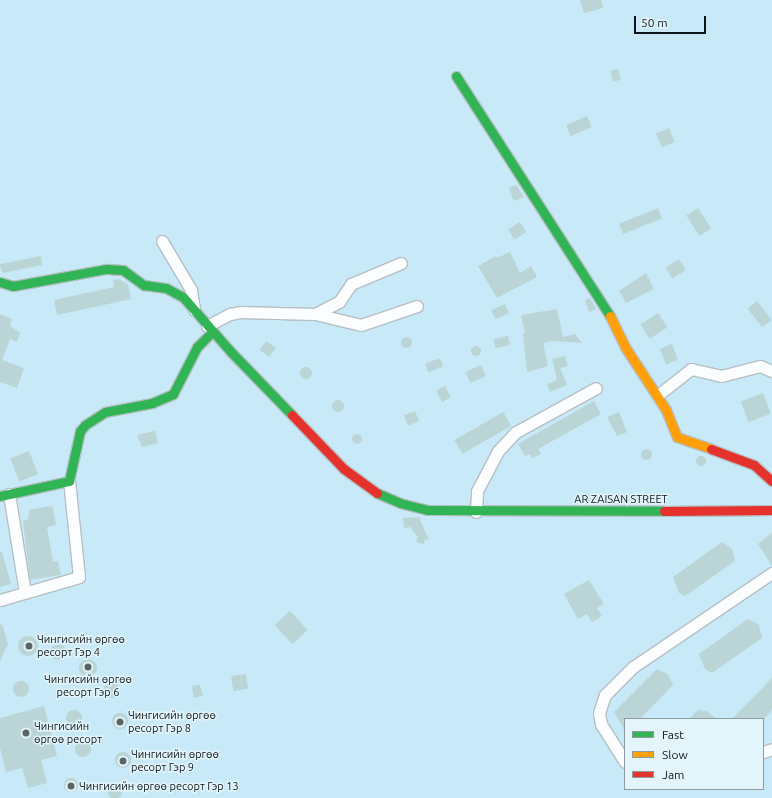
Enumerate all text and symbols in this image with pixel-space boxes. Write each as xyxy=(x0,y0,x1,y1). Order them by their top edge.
scale bar xyxy=(636,8,708,34)
text: 50 m xyxy=(641,16,668,29)
street label: AR ZAISAN STREET xyxy=(574,492,668,506)
place label: Чингисийн өргөө ресорт Гэр 4 xyxy=(37,633,125,659)
marker: Чингисийн өргөө ресорт Гэр 4 xyxy=(24,641,34,651)
marker: Чингисийн өргөө ресорт Гэр 6 xyxy=(83,662,93,672)
place label: Чингисийн өргөө ресорт Гэр 6 xyxy=(44,673,132,699)
place label: Чингисийн өргөө ресорт Гэр 8 xyxy=(128,709,216,735)
marker: Чингисийн өргөө ресорт Гэр 8 xyxy=(115,717,125,727)
legend xyxy=(624,718,764,790)
place label: Чингисийн өргөө ресорт xyxy=(34,720,102,746)
marker: Чингисийн өргөө ресорт xyxy=(21,728,31,738)
text: Fast xyxy=(662,728,684,741)
place label: Чингисийн өргөө ресорт Гэр 9 xyxy=(131,748,219,774)
text: Slow xyxy=(662,748,688,761)
marker: Чингисийн өргөө ресорт Гэр 9 xyxy=(118,756,128,766)
text: Jam xyxy=(662,768,684,781)
place label: Чингисийн өргөө ресорт Гэр 13 xyxy=(79,779,239,793)
marker: Чингисийн өргөө ресорт Гэр 13 xyxy=(66,781,76,791)

